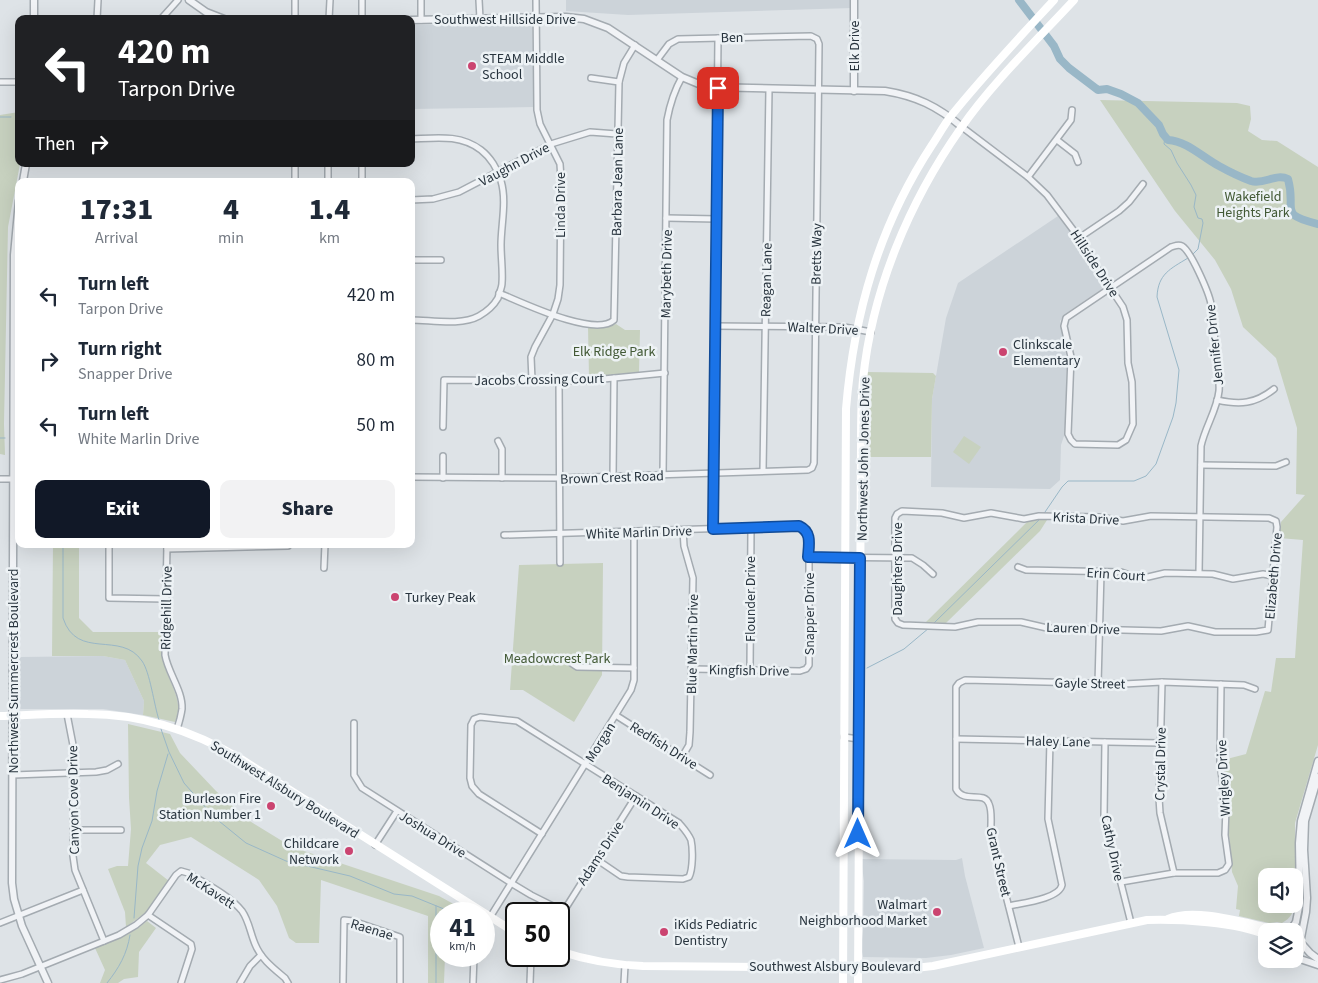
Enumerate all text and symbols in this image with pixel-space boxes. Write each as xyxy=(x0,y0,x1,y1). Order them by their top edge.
street label: Southwest Hillside Drive xyxy=(434,10,576,30)
street label: Elk Drive xyxy=(845,20,865,72)
text: 420 m xyxy=(118,27,210,77)
street label: Ben xyxy=(720,28,744,48)
icon: left xyxy=(35,35,100,100)
place label: STEAM Middle School xyxy=(482,49,564,85)
marker: STEAM Middle School xyxy=(466,60,478,72)
pin xyxy=(697,67,739,109)
text: Tarpon Drive xyxy=(118,73,235,105)
icon: arrive xyxy=(704,74,732,102)
street label: Barbara Jean Lane xyxy=(607,128,629,236)
icon: right xyxy=(85,130,113,158)
text: Then xyxy=(35,131,75,158)
street label: Vaughn Drive xyxy=(476,138,553,192)
street label: Linda Drive xyxy=(551,172,571,238)
park label: Wakefield Heights Park xyxy=(1216,187,1290,223)
text: 17:31 xyxy=(80,188,153,231)
text: 4 xyxy=(223,188,239,231)
text: 1.4 xyxy=(309,188,350,231)
street label: Bretts Way xyxy=(806,222,828,285)
street label: Hillside Drive xyxy=(1065,226,1124,301)
text: Arrival xyxy=(95,227,138,249)
text: min xyxy=(218,227,244,249)
text: km xyxy=(319,227,340,249)
street label: Marybeth Drive xyxy=(656,229,678,319)
street label: Reagan Lane xyxy=(756,243,778,317)
text: Turn left xyxy=(78,271,149,298)
icon: left xyxy=(35,282,63,310)
text: 420 m xyxy=(347,282,395,309)
text: Tarpon Drive xyxy=(78,298,163,320)
street label: Jennifer Drive xyxy=(1201,303,1229,386)
street label: Walter Drive xyxy=(787,317,859,341)
place label: Clinkscale Elementary xyxy=(1013,335,1081,371)
text: Turn right xyxy=(78,336,162,363)
park label: Elk Ridge Park xyxy=(573,342,655,362)
marker: Clinkscale Elementary xyxy=(997,346,1009,358)
icon: right xyxy=(35,347,63,375)
text: 80 m xyxy=(357,347,395,374)
text: Snapper Drive xyxy=(78,363,173,385)
street label: Jacobs Crossing Court xyxy=(474,369,604,391)
street label: Northwest John Jones Drive xyxy=(853,377,875,541)
text: Turn left xyxy=(78,401,149,428)
icon: left xyxy=(35,412,63,440)
text: 50 m xyxy=(357,412,395,439)
text: White Marlin Drive xyxy=(78,428,199,450)
street label: Brown Crest Road xyxy=(560,466,664,490)
button: Exit xyxy=(35,480,210,538)
button: Share xyxy=(220,480,395,538)
street label: Krista Drive xyxy=(1052,507,1120,531)
street label: White Marlin Drive xyxy=(586,521,693,545)
street label: Daughters Drive xyxy=(888,522,908,616)
street label: Elizabeth Drive xyxy=(1260,532,1288,620)
street label: Flounder Drive xyxy=(741,556,761,642)
street label: Erin Court xyxy=(1086,563,1146,587)
street label: Ridgehill Drive xyxy=(156,566,178,650)
street label: Northwest Summercrest Boulevard xyxy=(4,569,24,773)
street label: Snapper Drive xyxy=(800,573,820,655)
place label: Turkey Peak xyxy=(405,588,476,608)
marker: Turkey Peak xyxy=(389,591,401,603)
street label: Blue Martin Drive xyxy=(682,594,704,694)
street label: Lauren Drive xyxy=(1046,618,1120,640)
park label: Meadowcrest Park xyxy=(504,649,610,669)
street label: Kingfish Drive xyxy=(709,660,789,682)
street label: Gayle Street xyxy=(1055,673,1126,695)
street label: Redfish Drive xyxy=(626,717,701,775)
street label: Morgan xyxy=(581,719,621,766)
street label: Crystal Drive xyxy=(1150,727,1172,801)
street label: Haley Lane xyxy=(1026,731,1090,753)
street label: Southwest Alsbury Boulevard xyxy=(206,736,363,844)
street label: Wrigley Drive xyxy=(1212,739,1236,817)
street label: Canyon Cove Drive xyxy=(63,745,85,855)
street label: Benjamin Drive xyxy=(598,769,683,835)
place label: Burleson Fire Station Number 1 xyxy=(159,789,261,825)
marker: Burleson Fire Station Number 1 xyxy=(265,800,277,812)
street label: Joshua Drive xyxy=(395,806,470,863)
position arrow xyxy=(831,807,883,859)
street label: Cathy Drive xyxy=(1095,813,1129,883)
street label: Adams Drive xyxy=(573,817,629,890)
street label: Grant Street xyxy=(980,826,1016,899)
place label: Childcare Network xyxy=(284,834,339,870)
marker: Childcare Network xyxy=(343,845,355,857)
street label: McKavett xyxy=(182,868,239,914)
map controls xyxy=(1258,868,1303,968)
button: sound xyxy=(1258,868,1303,913)
place label: Walmart Neighborhood Market xyxy=(799,895,927,931)
speed limit sign: 50 xyxy=(505,902,570,967)
marker: Walmart Neighborhood Market xyxy=(931,906,943,918)
text: 41 xyxy=(449,910,476,946)
street label: Raenae xyxy=(348,914,396,946)
place label: iKids Pediatric Dentistry xyxy=(674,915,758,951)
button: layers xyxy=(1258,923,1303,968)
marker: iKids Pediatric Dentistry xyxy=(658,926,670,938)
text: km/h xyxy=(449,938,476,955)
street label: Southwest Alsbury Boulevard xyxy=(749,957,921,977)

